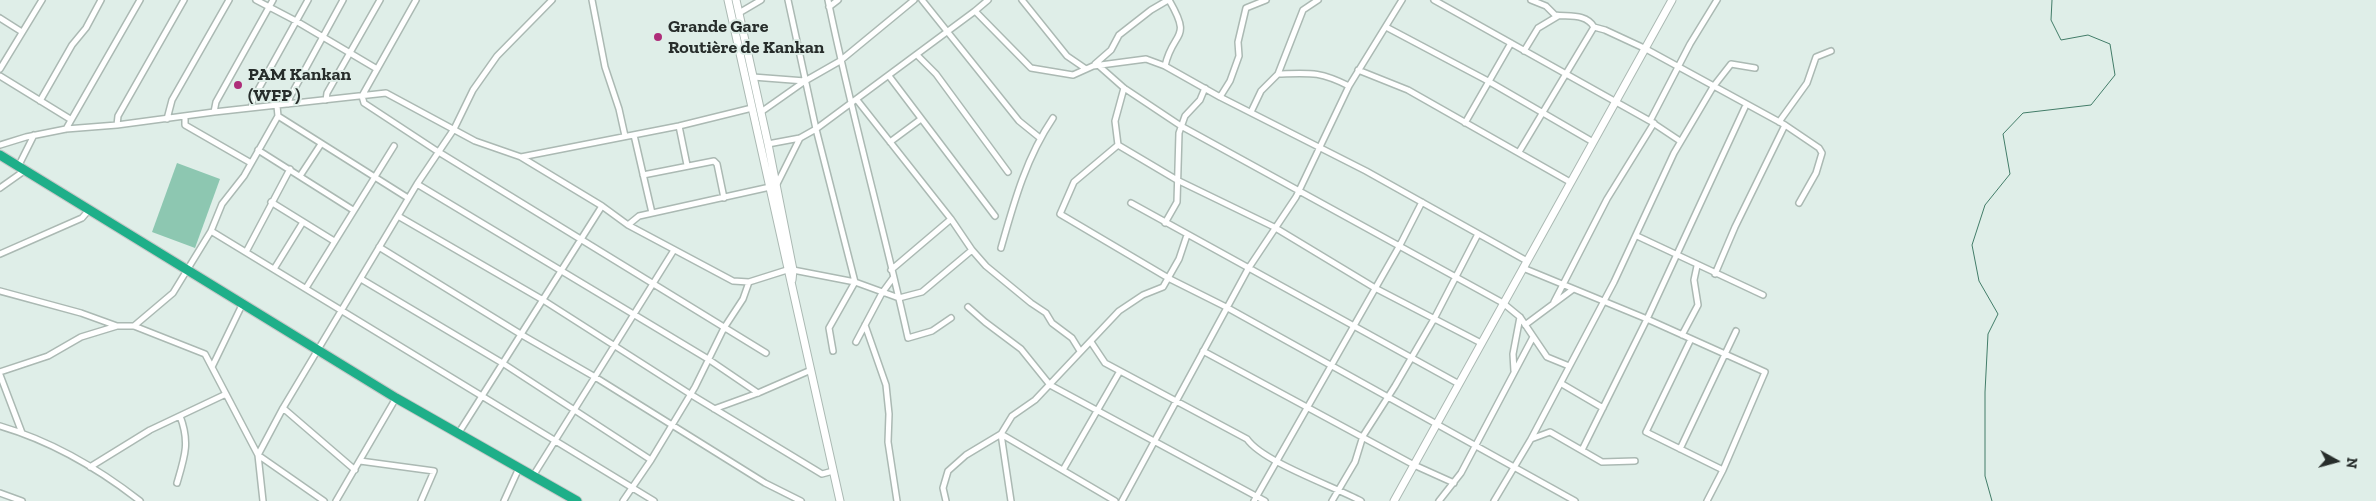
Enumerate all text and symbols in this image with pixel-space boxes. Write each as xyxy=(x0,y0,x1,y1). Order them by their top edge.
place label: Grande Gare Routière de Kankan xyxy=(668,16,825,58)
marker: Grande Gare Routière de Kankan xyxy=(652,31,664,43)
place label: PAM Kankan (WFP ) xyxy=(248,64,351,106)
marker: PAM Kankan (WFP ) xyxy=(232,79,244,91)
north arrow xyxy=(2311,436,2361,486)
text: N xyxy=(2342,457,2360,469)

